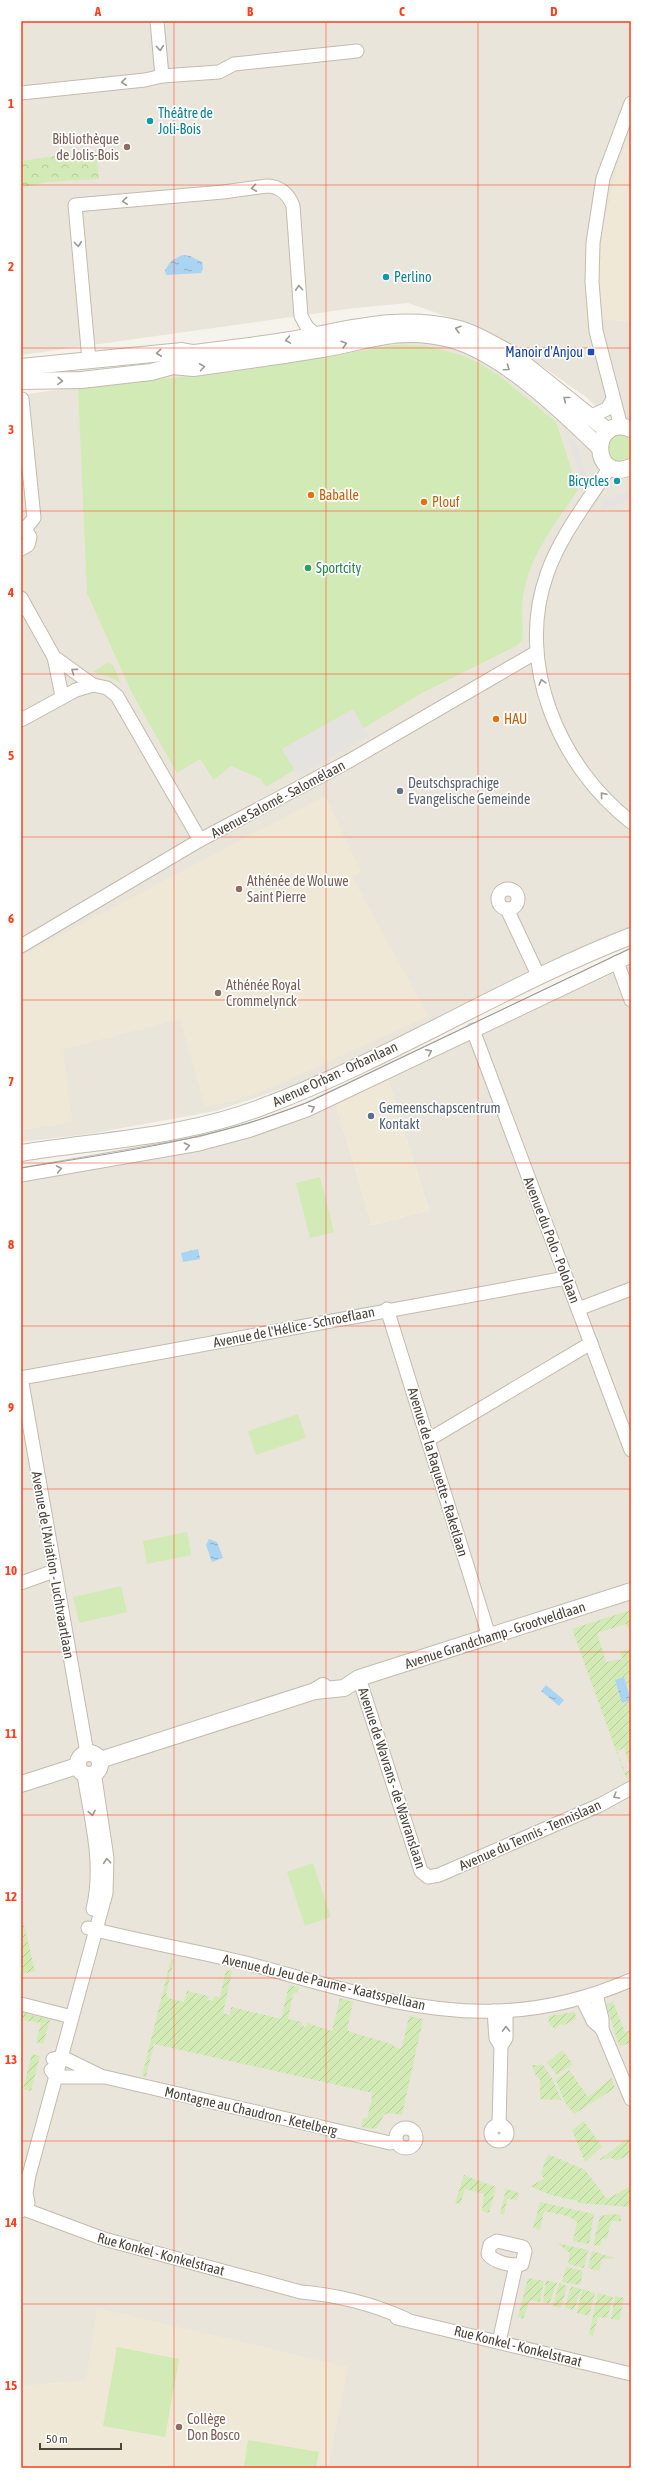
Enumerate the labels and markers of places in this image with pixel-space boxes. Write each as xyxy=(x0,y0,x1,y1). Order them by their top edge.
place label: Théâtre de Joli-Bois xyxy=(158,105,213,137)
marker: Théâtre de Joli-Bois xyxy=(145,116,155,126)
place label: Bibliothèque de Jolis-Bois xyxy=(52,131,119,163)
marker: Bibliothèque de Jolis-Bois xyxy=(122,142,132,152)
place label: Perlino xyxy=(394,269,432,285)
marker: Perlino xyxy=(381,272,391,282)
place label: Manoir d'Anjou xyxy=(505,344,583,360)
marker: Manoir d'Anjou xyxy=(586,347,596,357)
place label: Bicycles xyxy=(568,473,609,489)
marker: Bicycles xyxy=(612,476,622,486)
place label: Baballe xyxy=(319,487,359,503)
marker: Baballe xyxy=(306,490,316,500)
place label: Plouf xyxy=(432,494,460,510)
marker: Plouf xyxy=(419,497,429,507)
place label: Sportcity xyxy=(316,560,361,576)
marker: Sportcity xyxy=(303,563,313,573)
place label: HAU xyxy=(504,711,527,727)
marker: HAU xyxy=(491,714,501,724)
place label: Deutschsprachige Evangelische Gemeinde xyxy=(408,775,530,807)
marker: Deutschsprachige Evangelische Gemeinde xyxy=(395,786,405,796)
place label: Athénée de Woluwe Saint Pierre xyxy=(247,873,349,905)
marker: Athénée de Woluwe Saint Pierre xyxy=(234,884,244,894)
place label: Athénée Royal Crommelynck xyxy=(226,977,301,1009)
marker: Athénée Royal Crommelynck xyxy=(213,988,223,998)
place label: Gemeenschapscentrum Kontakt xyxy=(379,1100,501,1132)
marker: Gemeenschapscentrum Kontakt xyxy=(366,1111,376,1121)
place label: Collège Don Bosco xyxy=(187,2411,240,2443)
marker: Collège Don Bosco xyxy=(174,2422,184,2432)

